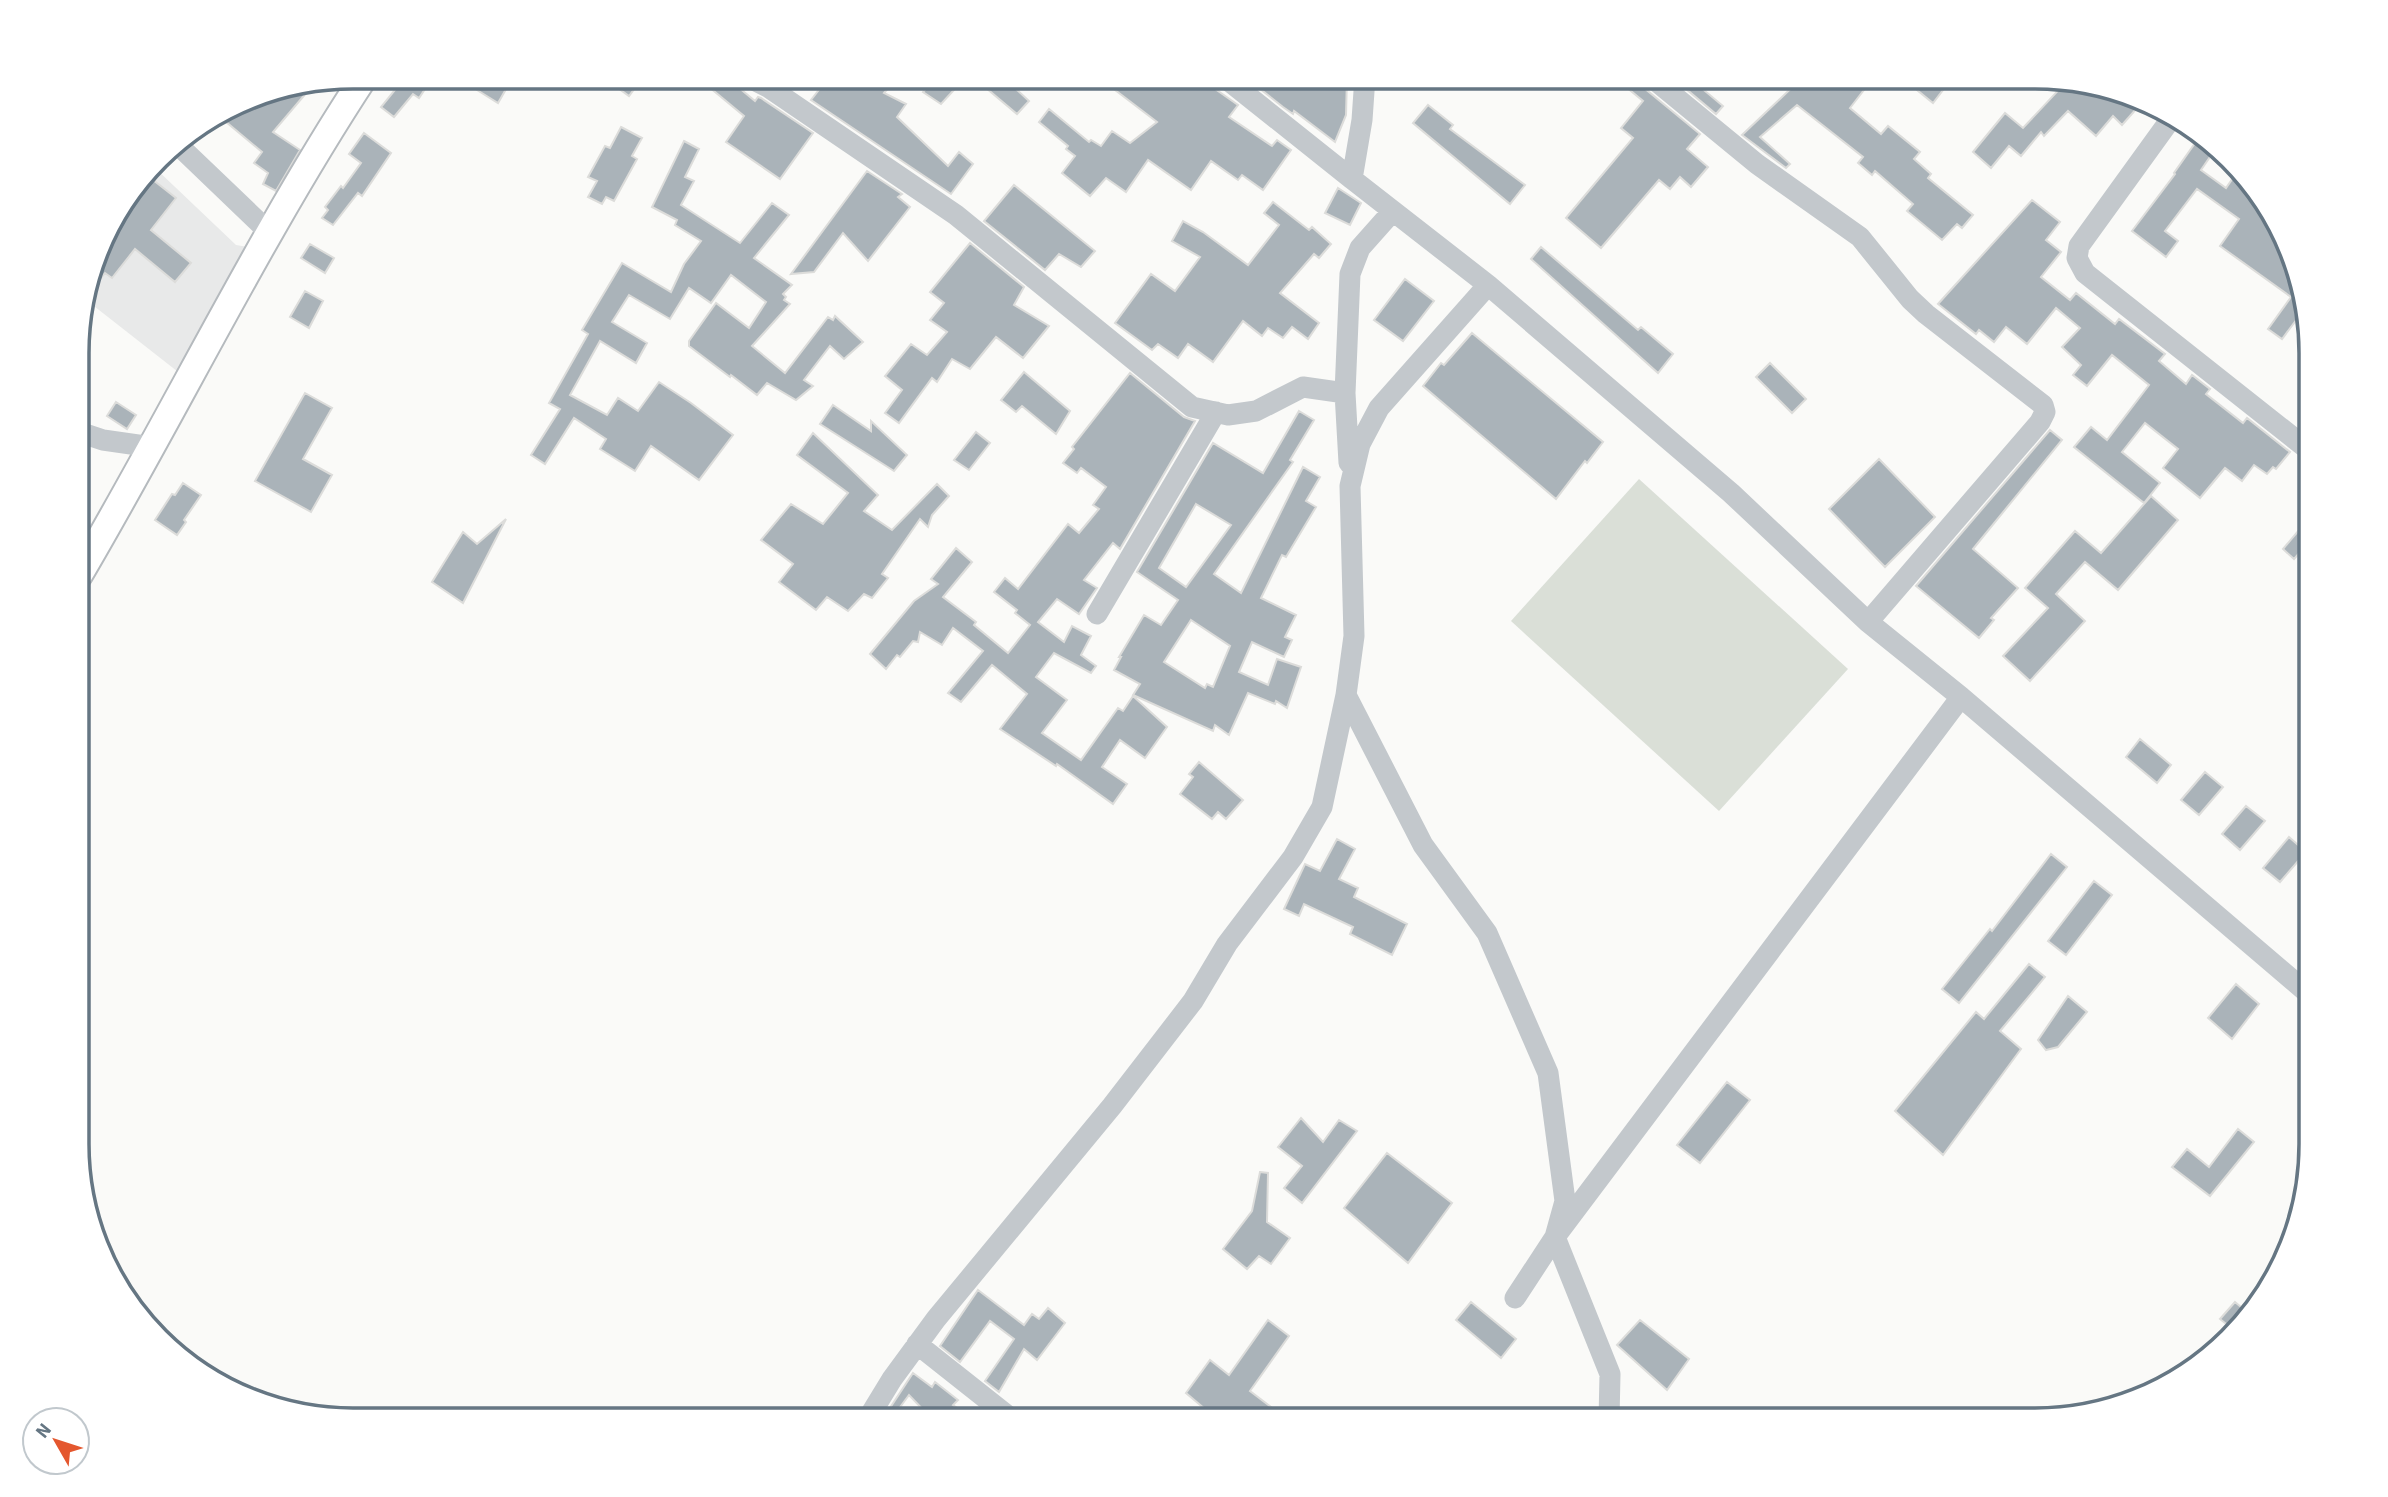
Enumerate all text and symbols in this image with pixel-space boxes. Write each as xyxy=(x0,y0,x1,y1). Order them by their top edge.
north arrow xyxy=(21,1406,91,1476)
text: N xyxy=(29,1418,58,1445)

